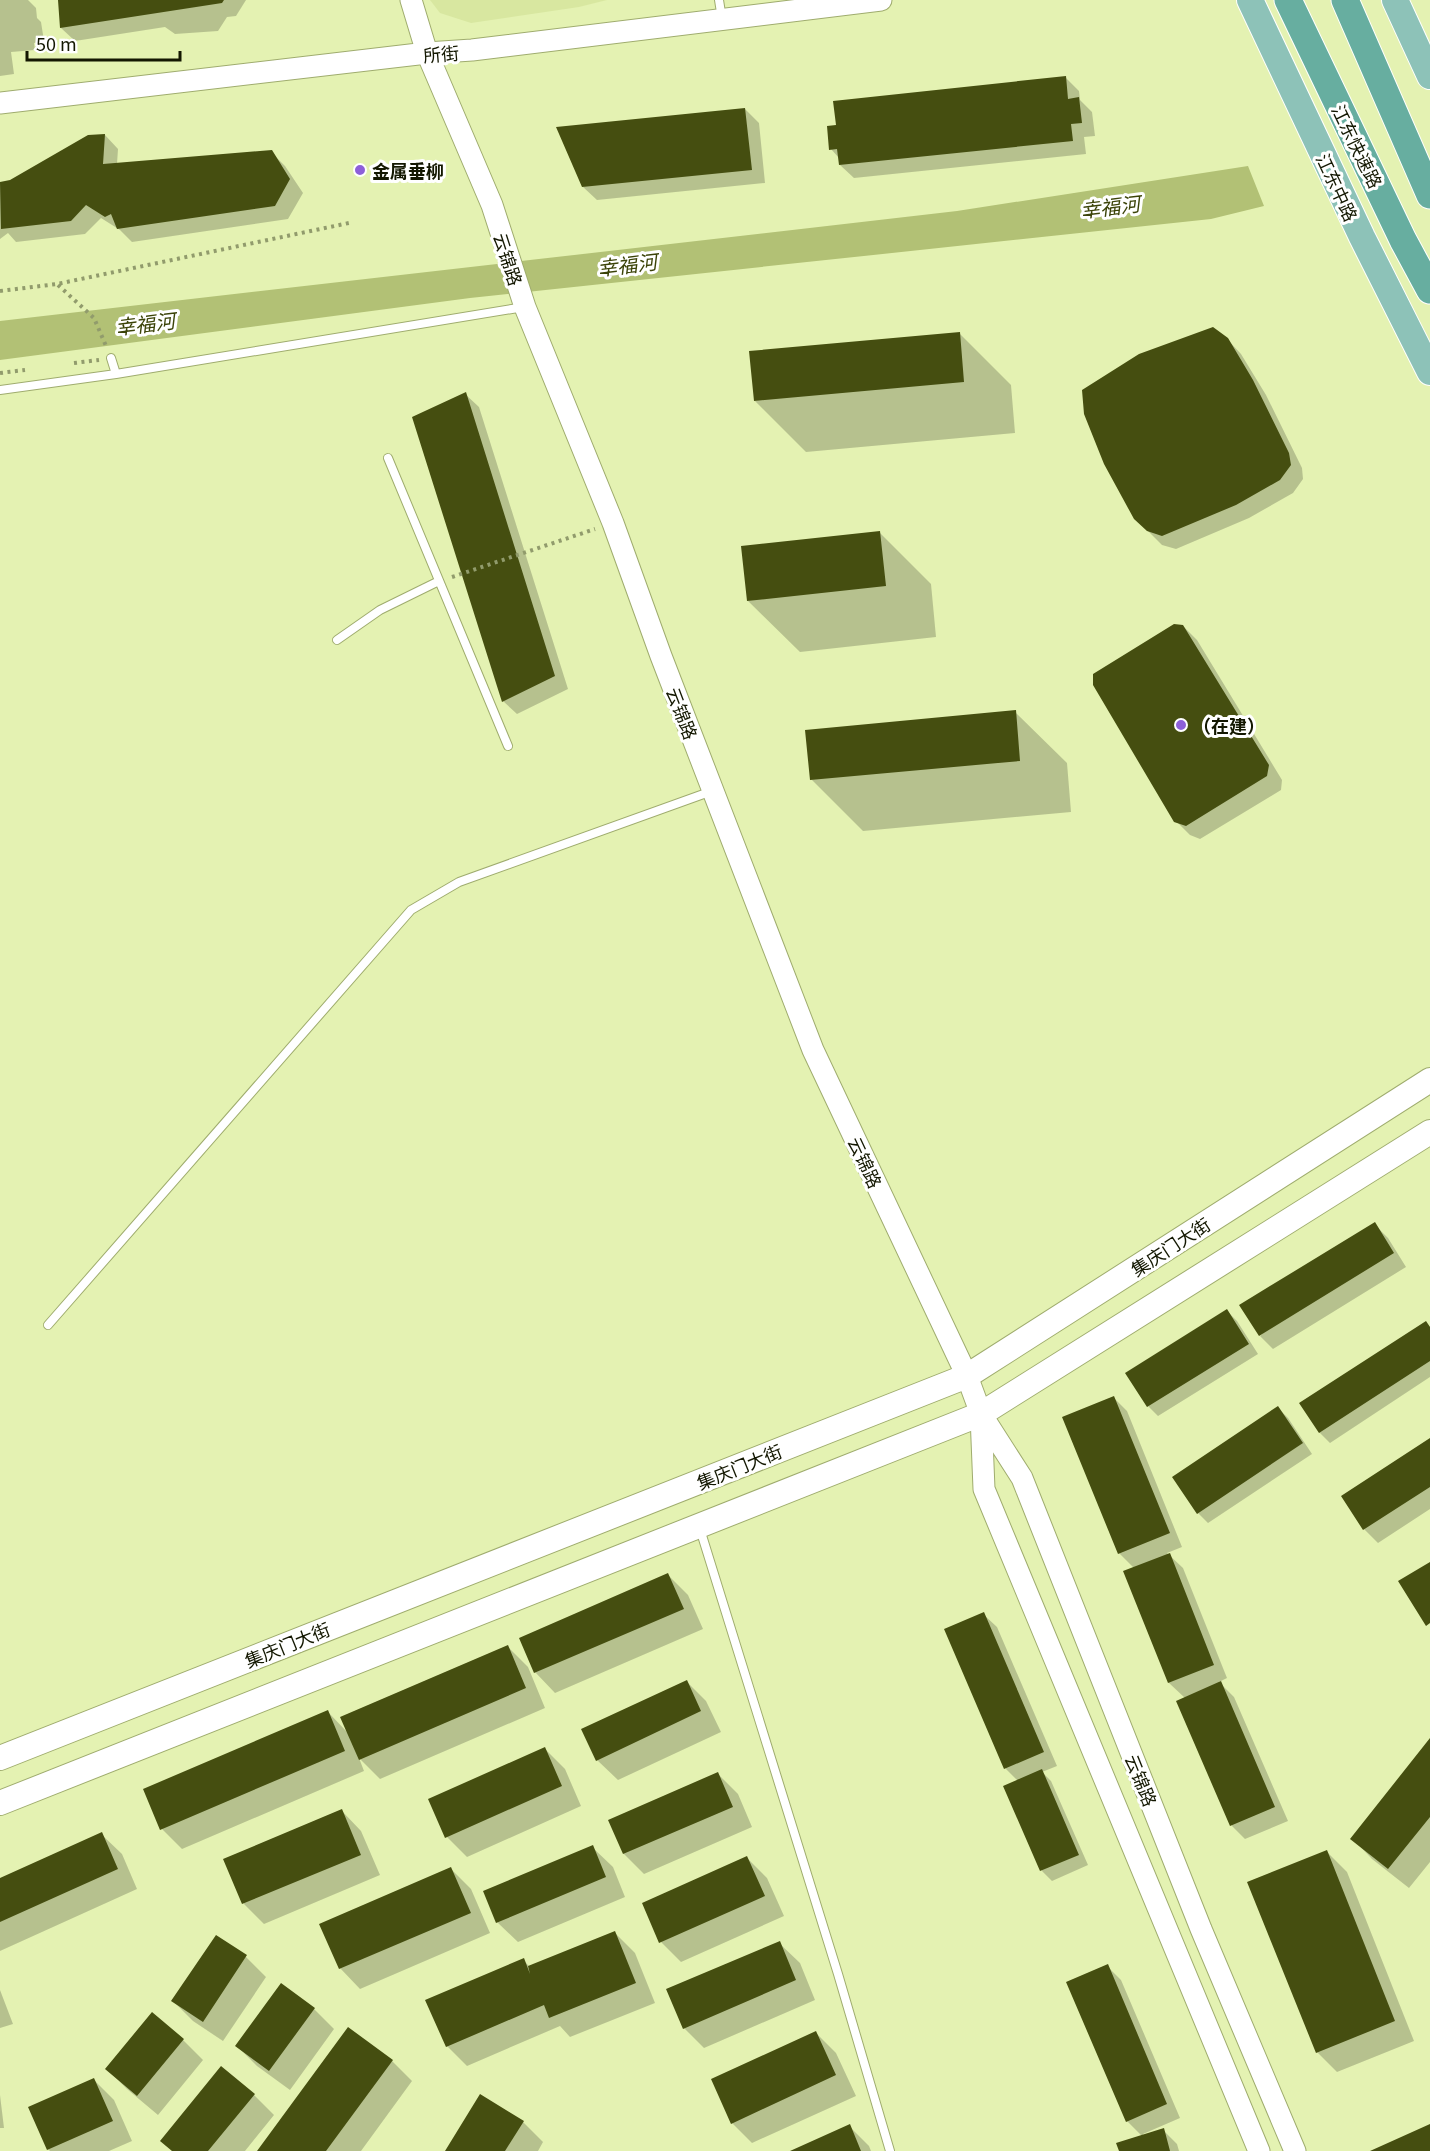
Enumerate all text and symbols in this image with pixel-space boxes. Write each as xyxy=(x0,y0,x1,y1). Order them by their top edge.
scale bar xyxy=(27,24,180,62)
text: 50 m xyxy=(36,30,77,56)
street label: 所街 xyxy=(422,38,460,68)
street label: 江东快速路 xyxy=(1327,100,1389,192)
street label: 江东中路 xyxy=(1311,149,1365,225)
place label: 金属垂柳 xyxy=(372,157,444,183)
marker: 金属垂柳 xyxy=(353,163,367,177)
water label: 幸福河 xyxy=(1078,187,1146,224)
street label: 云锦路 xyxy=(488,229,530,289)
water label: 幸福河 xyxy=(595,245,663,282)
water label: 幸福河 xyxy=(113,304,181,341)
street label: 云锦路 xyxy=(661,683,705,743)
place label: （在建） xyxy=(1193,712,1265,738)
marker: （在建） xyxy=(1174,718,1188,732)
street label: 云锦路 xyxy=(843,1132,889,1192)
street label: 集庆门大街 xyxy=(1125,1211,1215,1281)
street label: 集庆门大街 xyxy=(692,1437,786,1495)
street label: 集庆门大街 xyxy=(240,1615,334,1673)
street label: 云锦路 xyxy=(1120,1750,1164,1810)

